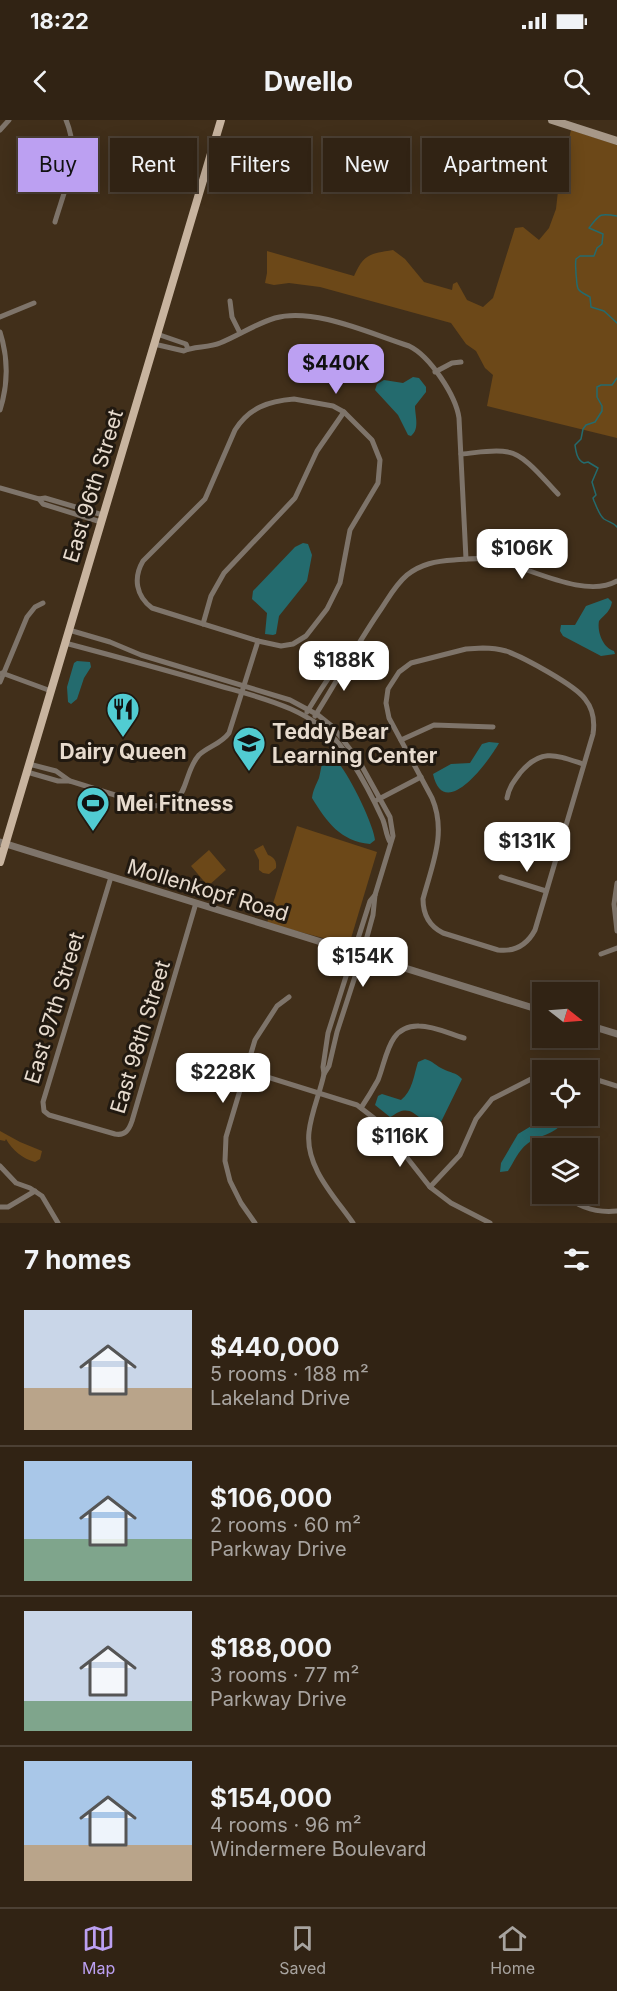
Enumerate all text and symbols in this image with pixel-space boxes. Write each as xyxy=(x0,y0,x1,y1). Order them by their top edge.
text: 18:22 xyxy=(30,8,89,34)
icon: back xyxy=(24,65,57,98)
text: Dwello xyxy=(264,65,353,98)
icon: search xyxy=(560,65,593,98)
chip: Buy xyxy=(18,138,98,192)
chip: Rent xyxy=(110,138,197,192)
chip: Filters xyxy=(209,138,311,192)
chip: New xyxy=(323,138,410,192)
chip: Apartment xyxy=(422,138,569,192)
pin: $440K xyxy=(294,344,378,395)
text: $440K xyxy=(302,351,370,375)
street label: East 96th Street xyxy=(58,406,128,566)
pin: $106K xyxy=(480,529,564,580)
text: $106K xyxy=(491,536,553,560)
pin: $188K xyxy=(302,641,386,692)
text: $188K xyxy=(313,648,375,672)
restaurant icon: Dairy Queen xyxy=(105,691,141,738)
place label: Teddy Bear Learning Center xyxy=(272,719,438,768)
school or university icon: Teddy Bear Learning Center xyxy=(231,725,267,772)
place label: Dairy Queen xyxy=(59,739,187,764)
sports icon: Mei Fitness xyxy=(75,785,111,832)
place label: Mei Fitness xyxy=(116,791,234,816)
pin: $131K xyxy=(485,822,569,873)
text: $131K xyxy=(498,829,556,853)
street label: Mollenkopf Road xyxy=(124,854,292,926)
street label: East 97th Street xyxy=(19,929,89,1087)
pin: $154K xyxy=(321,937,405,988)
text: $154K xyxy=(332,944,394,968)
street label: East 98th Street xyxy=(105,957,175,1117)
north arrow xyxy=(532,982,598,1048)
map controls xyxy=(532,982,598,1204)
pin: $228K xyxy=(181,1053,265,1104)
text: $228K xyxy=(190,1060,256,1084)
button: locate xyxy=(532,1060,598,1126)
pin: $116K xyxy=(358,1117,442,1168)
text: $116K xyxy=(371,1124,429,1148)
button: layers xyxy=(532,1138,598,1204)
icon: filters xyxy=(560,1243,593,1276)
text: 7 homes xyxy=(24,1244,131,1275)
text: $440,000 xyxy=(210,1331,339,1362)
icon: home xyxy=(72,1334,144,1406)
text: 5 rooms · 188 m² xyxy=(210,1362,369,1386)
text: Lakeland Drive xyxy=(210,1386,350,1410)
text: $106,000 xyxy=(210,1482,332,1513)
icon: home xyxy=(72,1485,144,1557)
text: 2 rooms · 60 m² xyxy=(210,1513,361,1537)
text: Parkway Drive xyxy=(210,1537,347,1561)
text: $188,000 xyxy=(210,1632,332,1663)
icon: home xyxy=(72,1635,144,1707)
text: 3 rooms · 77 m² xyxy=(210,1663,359,1687)
text: Parkway Drive xyxy=(210,1687,347,1711)
text: $154,000 xyxy=(210,1782,332,1813)
icon: home xyxy=(72,1785,144,1857)
text: 4 rooms · 96 m² xyxy=(210,1813,362,1837)
text: Windermere Boulevard xyxy=(210,1837,427,1861)
tab: Map xyxy=(82,1922,115,1978)
tab: Saved xyxy=(279,1922,326,1978)
tab: Home xyxy=(490,1922,535,1978)

